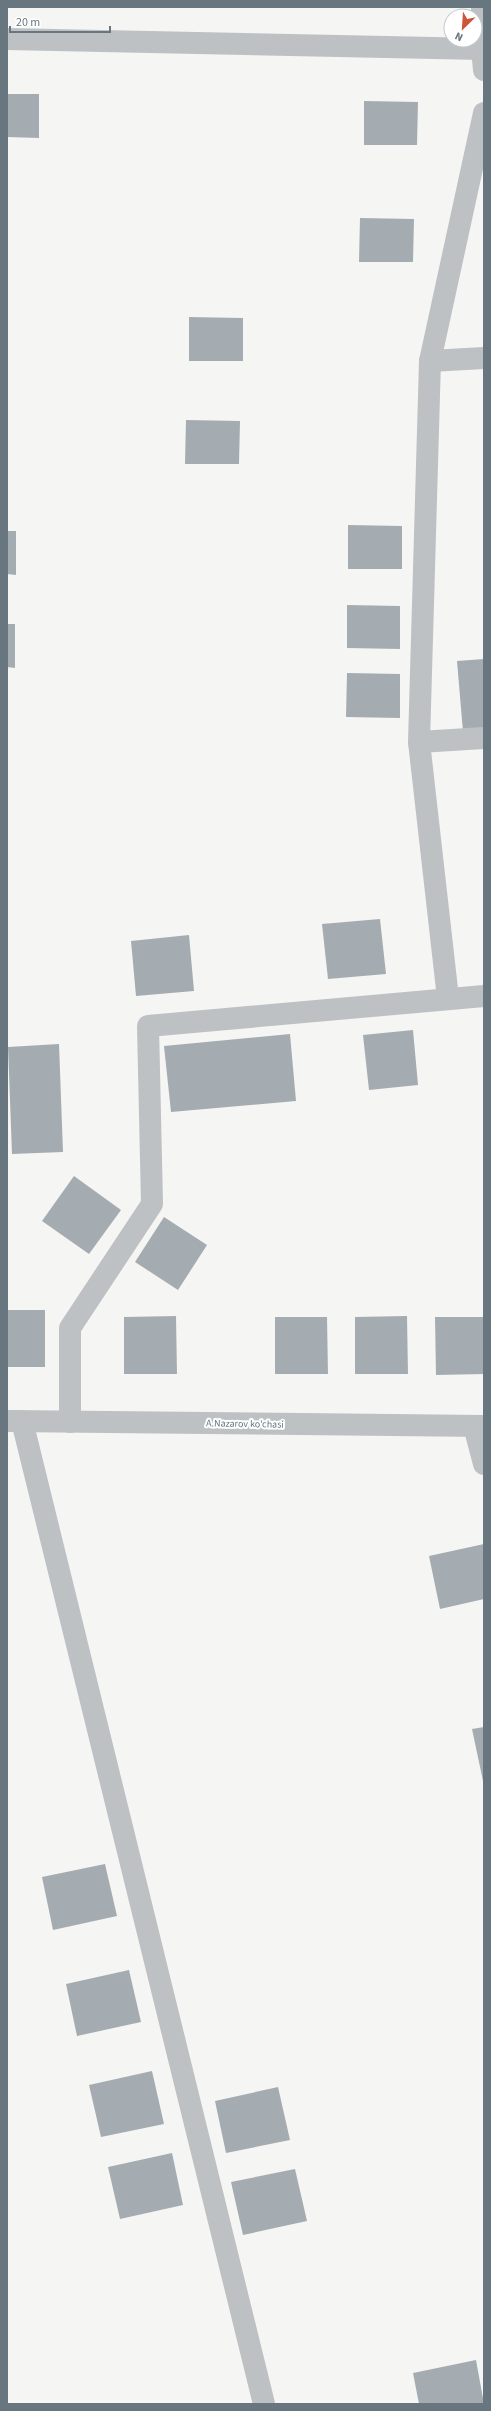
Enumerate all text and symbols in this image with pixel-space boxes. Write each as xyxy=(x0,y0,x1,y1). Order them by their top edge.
scale bar xyxy=(10,8,110,34)
north arrow xyxy=(443,8,483,48)
text: 20 m xyxy=(16,14,40,31)
text: N xyxy=(452,28,465,45)
street label: A.Nazarov ko'chasi xyxy=(206,1416,284,1432)

